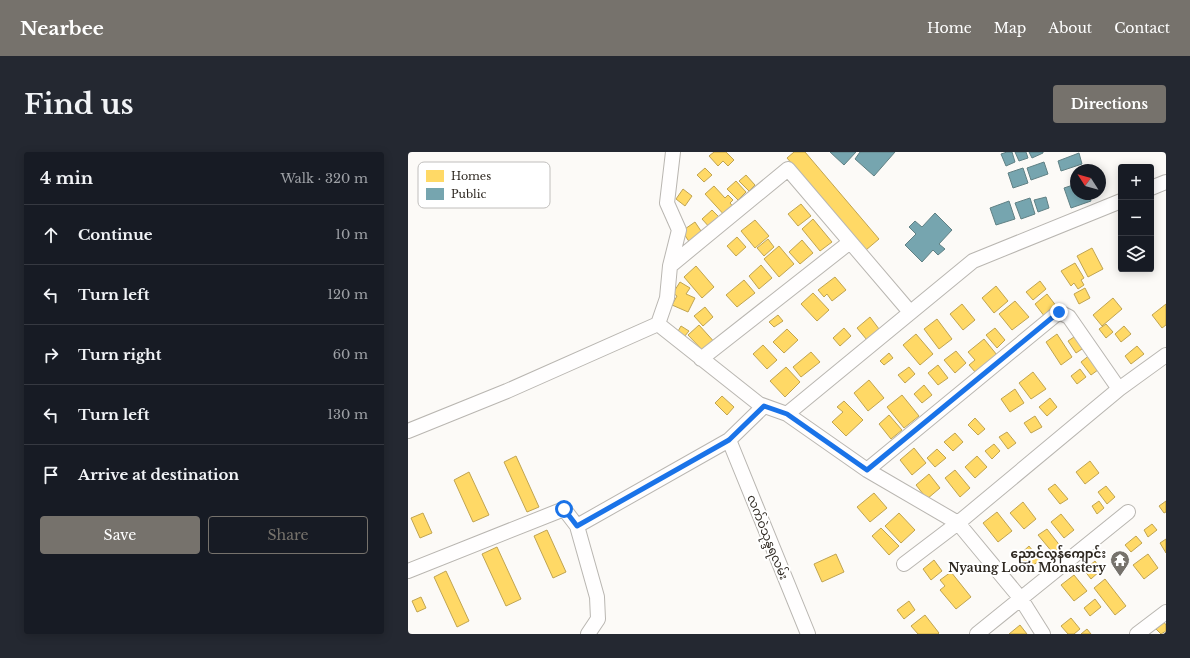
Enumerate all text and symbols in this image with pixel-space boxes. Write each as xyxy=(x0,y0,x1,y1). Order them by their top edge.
text: Nearbee xyxy=(20,17,104,40)
text: Home xyxy=(927,19,972,37)
text: Map xyxy=(994,19,1026,37)
text: About xyxy=(1048,19,1092,37)
text: Contact xyxy=(1114,19,1170,37)
button: Directions xyxy=(1053,85,1166,123)
text: Find us xyxy=(24,87,134,122)
legend xyxy=(418,162,550,208)
north arrow xyxy=(1070,164,1106,200)
map controls xyxy=(1118,164,1154,272)
button: + xyxy=(1118,164,1154,200)
text: 4 min xyxy=(40,168,93,189)
text: Homes xyxy=(451,169,491,183)
text: Walk · 320 m xyxy=(280,170,368,187)
text: Public xyxy=(451,187,486,201)
button: − xyxy=(1118,200,1154,236)
icon: ahead xyxy=(40,224,62,246)
text: Continue xyxy=(78,225,153,244)
text: 10 m xyxy=(335,226,368,243)
button: layers xyxy=(1118,236,1154,272)
icon: left xyxy=(40,284,62,306)
text: Turn left xyxy=(78,285,149,304)
text: 120 m xyxy=(327,286,368,303)
route end xyxy=(1050,303,1068,321)
icon: right xyxy=(40,344,62,366)
text: Turn right xyxy=(78,345,161,364)
text: 60 m xyxy=(333,346,368,363)
icon: left xyxy=(40,404,62,426)
text: Turn left xyxy=(78,405,149,424)
text: 130 m xyxy=(327,406,368,423)
icon: arrive xyxy=(40,464,62,486)
text: Arrive at destination xyxy=(78,465,239,484)
street label: လက်ဝဲသုန္ဒရလမ်း xyxy=(741,492,793,583)
route start xyxy=(555,500,573,518)
button: Save xyxy=(40,516,200,554)
button: Share xyxy=(208,516,368,554)
place label: ညောင်လွန်ကျောင်း Nyaung Loon Monastery xyxy=(948,544,1106,575)
temple icon: ညောင်လွန်ကျောင်း Nyaung Loon Monastery xyxy=(1109,549,1131,577)

